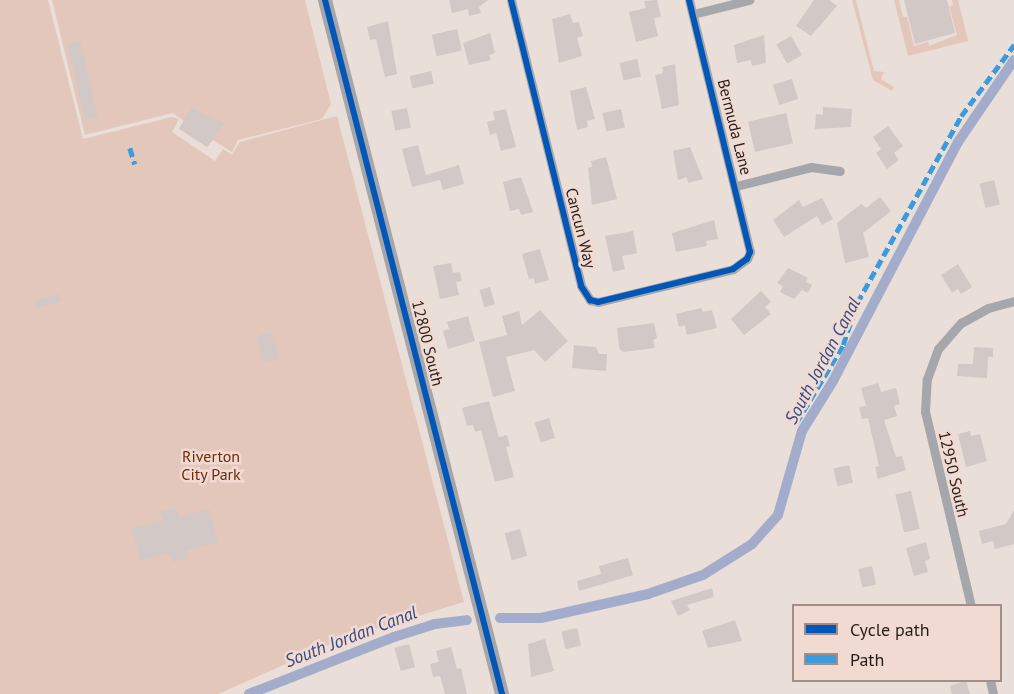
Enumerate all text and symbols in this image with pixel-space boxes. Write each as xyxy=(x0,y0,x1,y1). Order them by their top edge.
street label: Bermuda Lane xyxy=(714,77,756,177)
street label: Cancun Way xyxy=(562,186,600,270)
water label: South Jordan Canal xyxy=(781,294,865,428)
street label: 12800 South xyxy=(408,298,448,388)
street label: 12950 South xyxy=(935,429,973,519)
park label: Riverton City Park xyxy=(181,446,241,484)
water label: South Jordan Canal xyxy=(282,602,420,672)
legend xyxy=(792,604,1002,682)
text: Cycle path xyxy=(850,618,930,641)
text: Path xyxy=(850,648,884,671)

